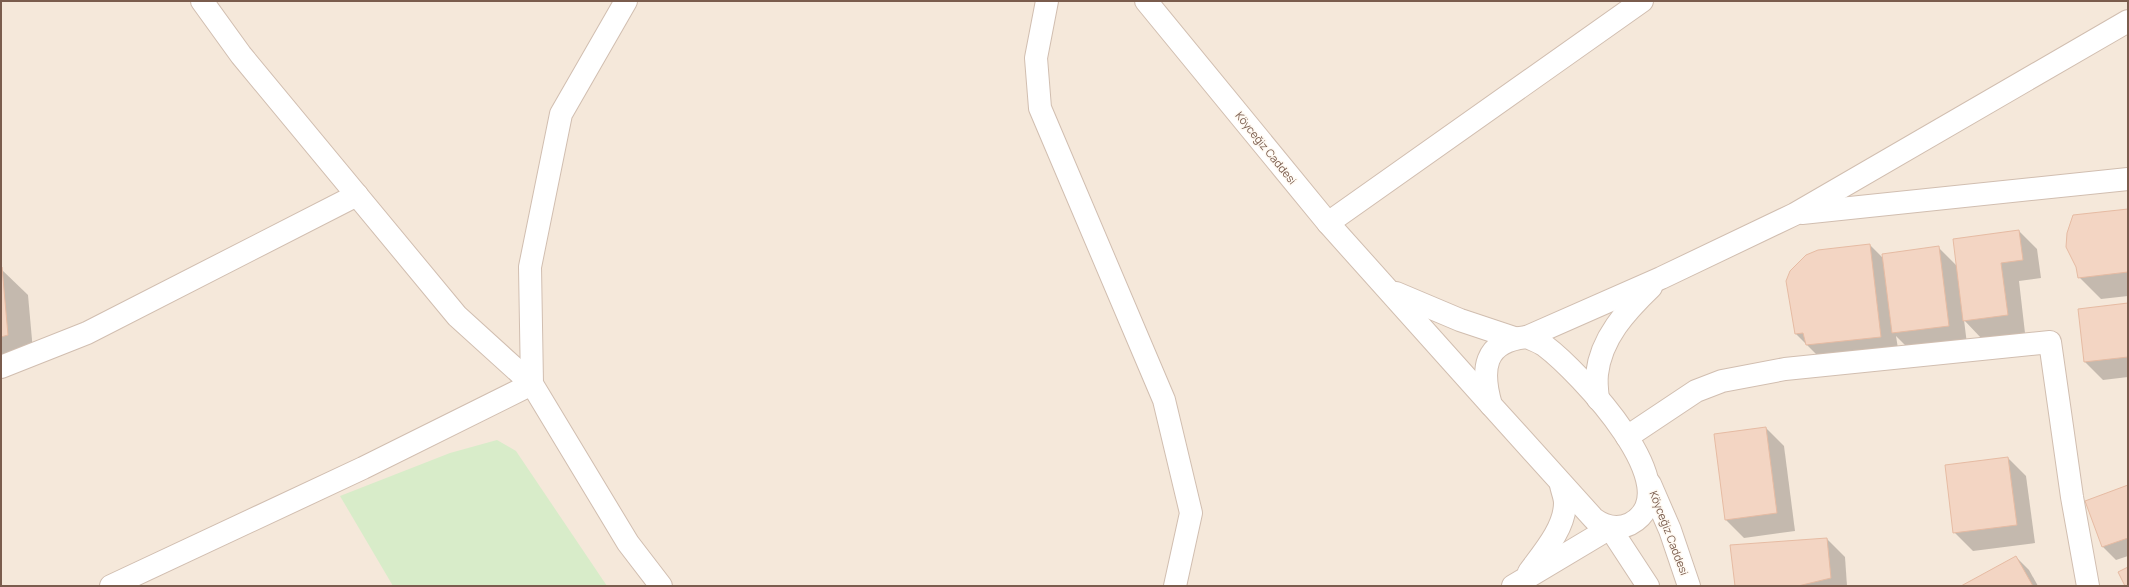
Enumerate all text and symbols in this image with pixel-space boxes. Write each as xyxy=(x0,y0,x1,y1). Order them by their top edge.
street label: Köyceğiz Caddesi xyxy=(1232,108,1300,187)
street label: Köyceğiz Caddesi xyxy=(1646,488,1692,577)

